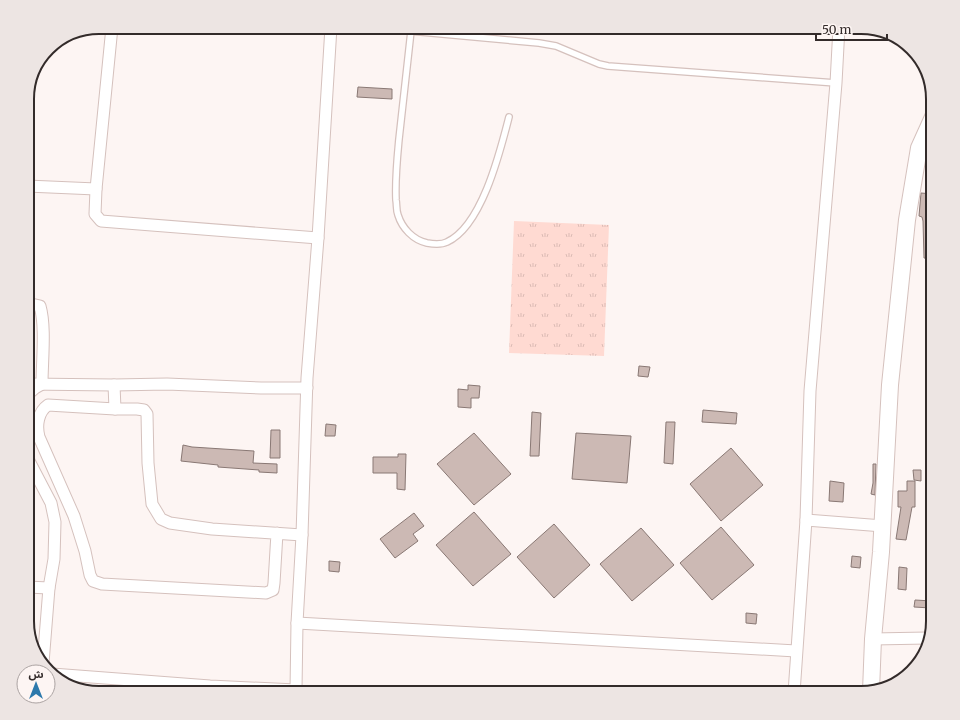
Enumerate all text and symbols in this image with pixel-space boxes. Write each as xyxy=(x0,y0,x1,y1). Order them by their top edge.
scale bar xyxy=(816,16,887,42)
text: 50 m xyxy=(822,22,851,37)
north arrow xyxy=(16,664,56,704)
text: ش xyxy=(28,667,44,681)

